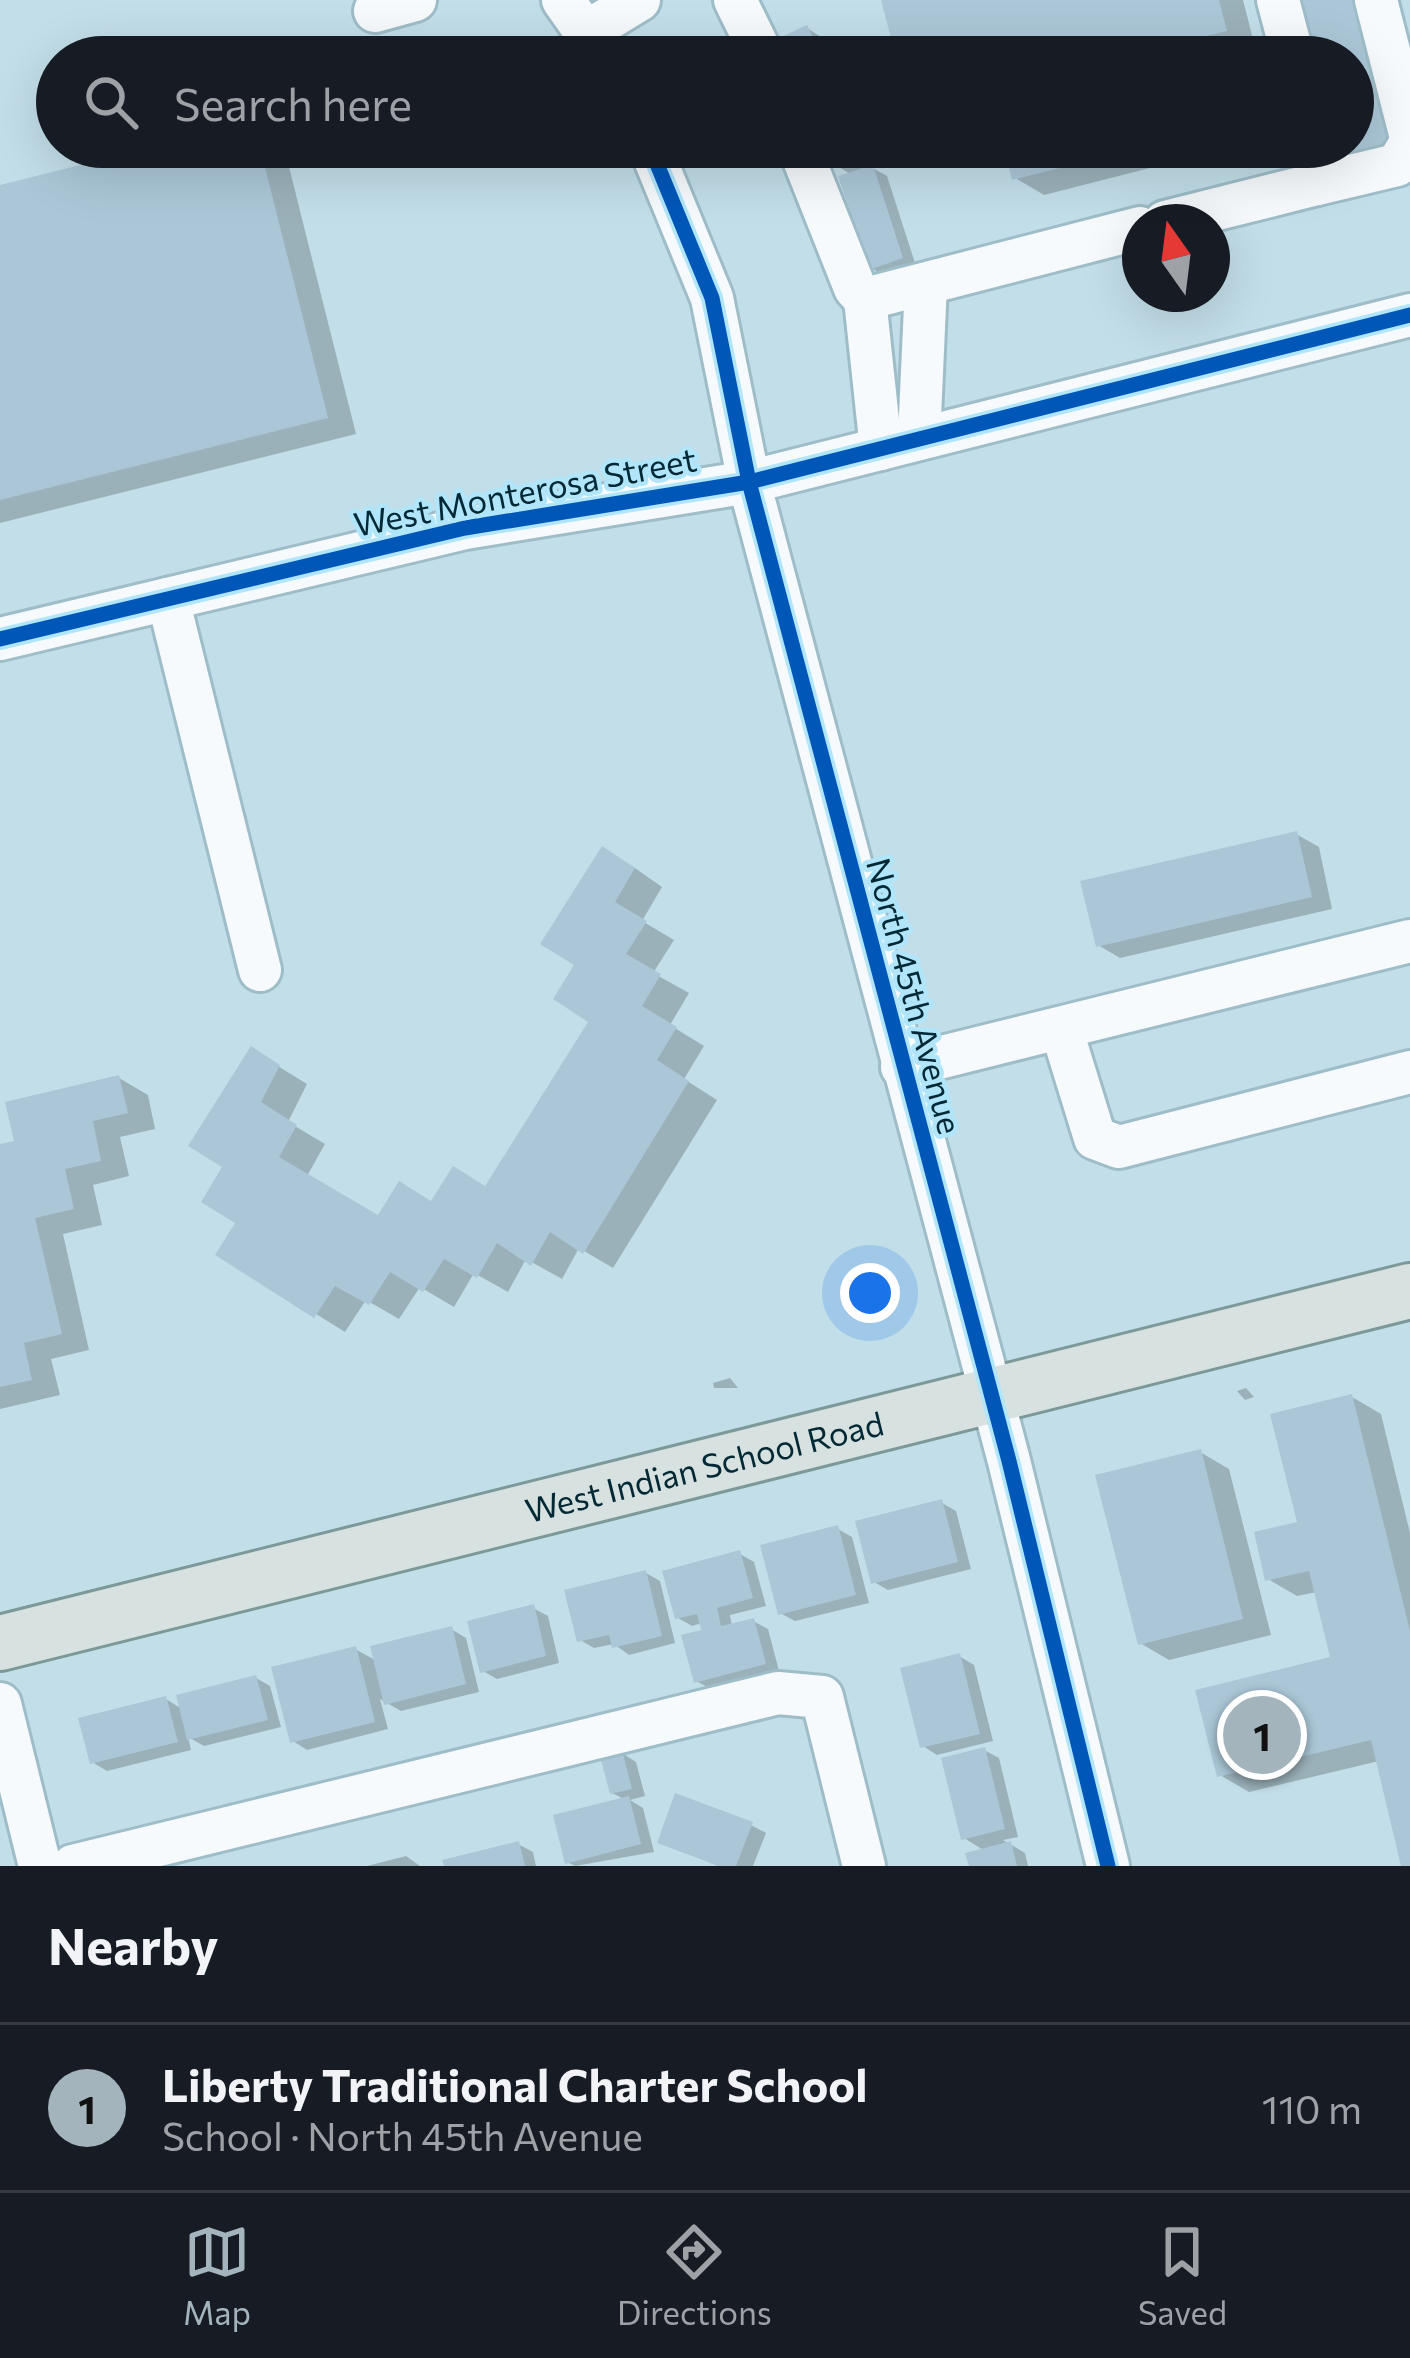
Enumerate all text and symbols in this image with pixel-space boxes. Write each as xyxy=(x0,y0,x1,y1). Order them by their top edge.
search box xyxy=(36,36,1374,168)
icon: search xyxy=(78,69,144,135)
text: Search here xyxy=(174,75,412,130)
north arrow xyxy=(1122,204,1230,312)
street label: West Monterosa Street xyxy=(350,437,700,544)
street label: North 45th Avenue xyxy=(859,853,972,1138)
your location xyxy=(840,1263,900,1323)
street label: West Indian School Road xyxy=(521,1401,887,1530)
pin: 1 xyxy=(1223,1690,1301,1780)
text: Nearby xyxy=(48,1913,218,1976)
text: Liberty Traditional Charter School xyxy=(162,2056,867,2111)
text: 1 xyxy=(78,2084,96,2132)
text: 110 m xyxy=(1262,2084,1362,2132)
text: School · North 45th Avenue xyxy=(162,2111,643,2159)
tab: Map xyxy=(183,2219,251,2332)
tab: Directions xyxy=(617,2219,772,2332)
tab: Saved xyxy=(1138,2219,1227,2332)

